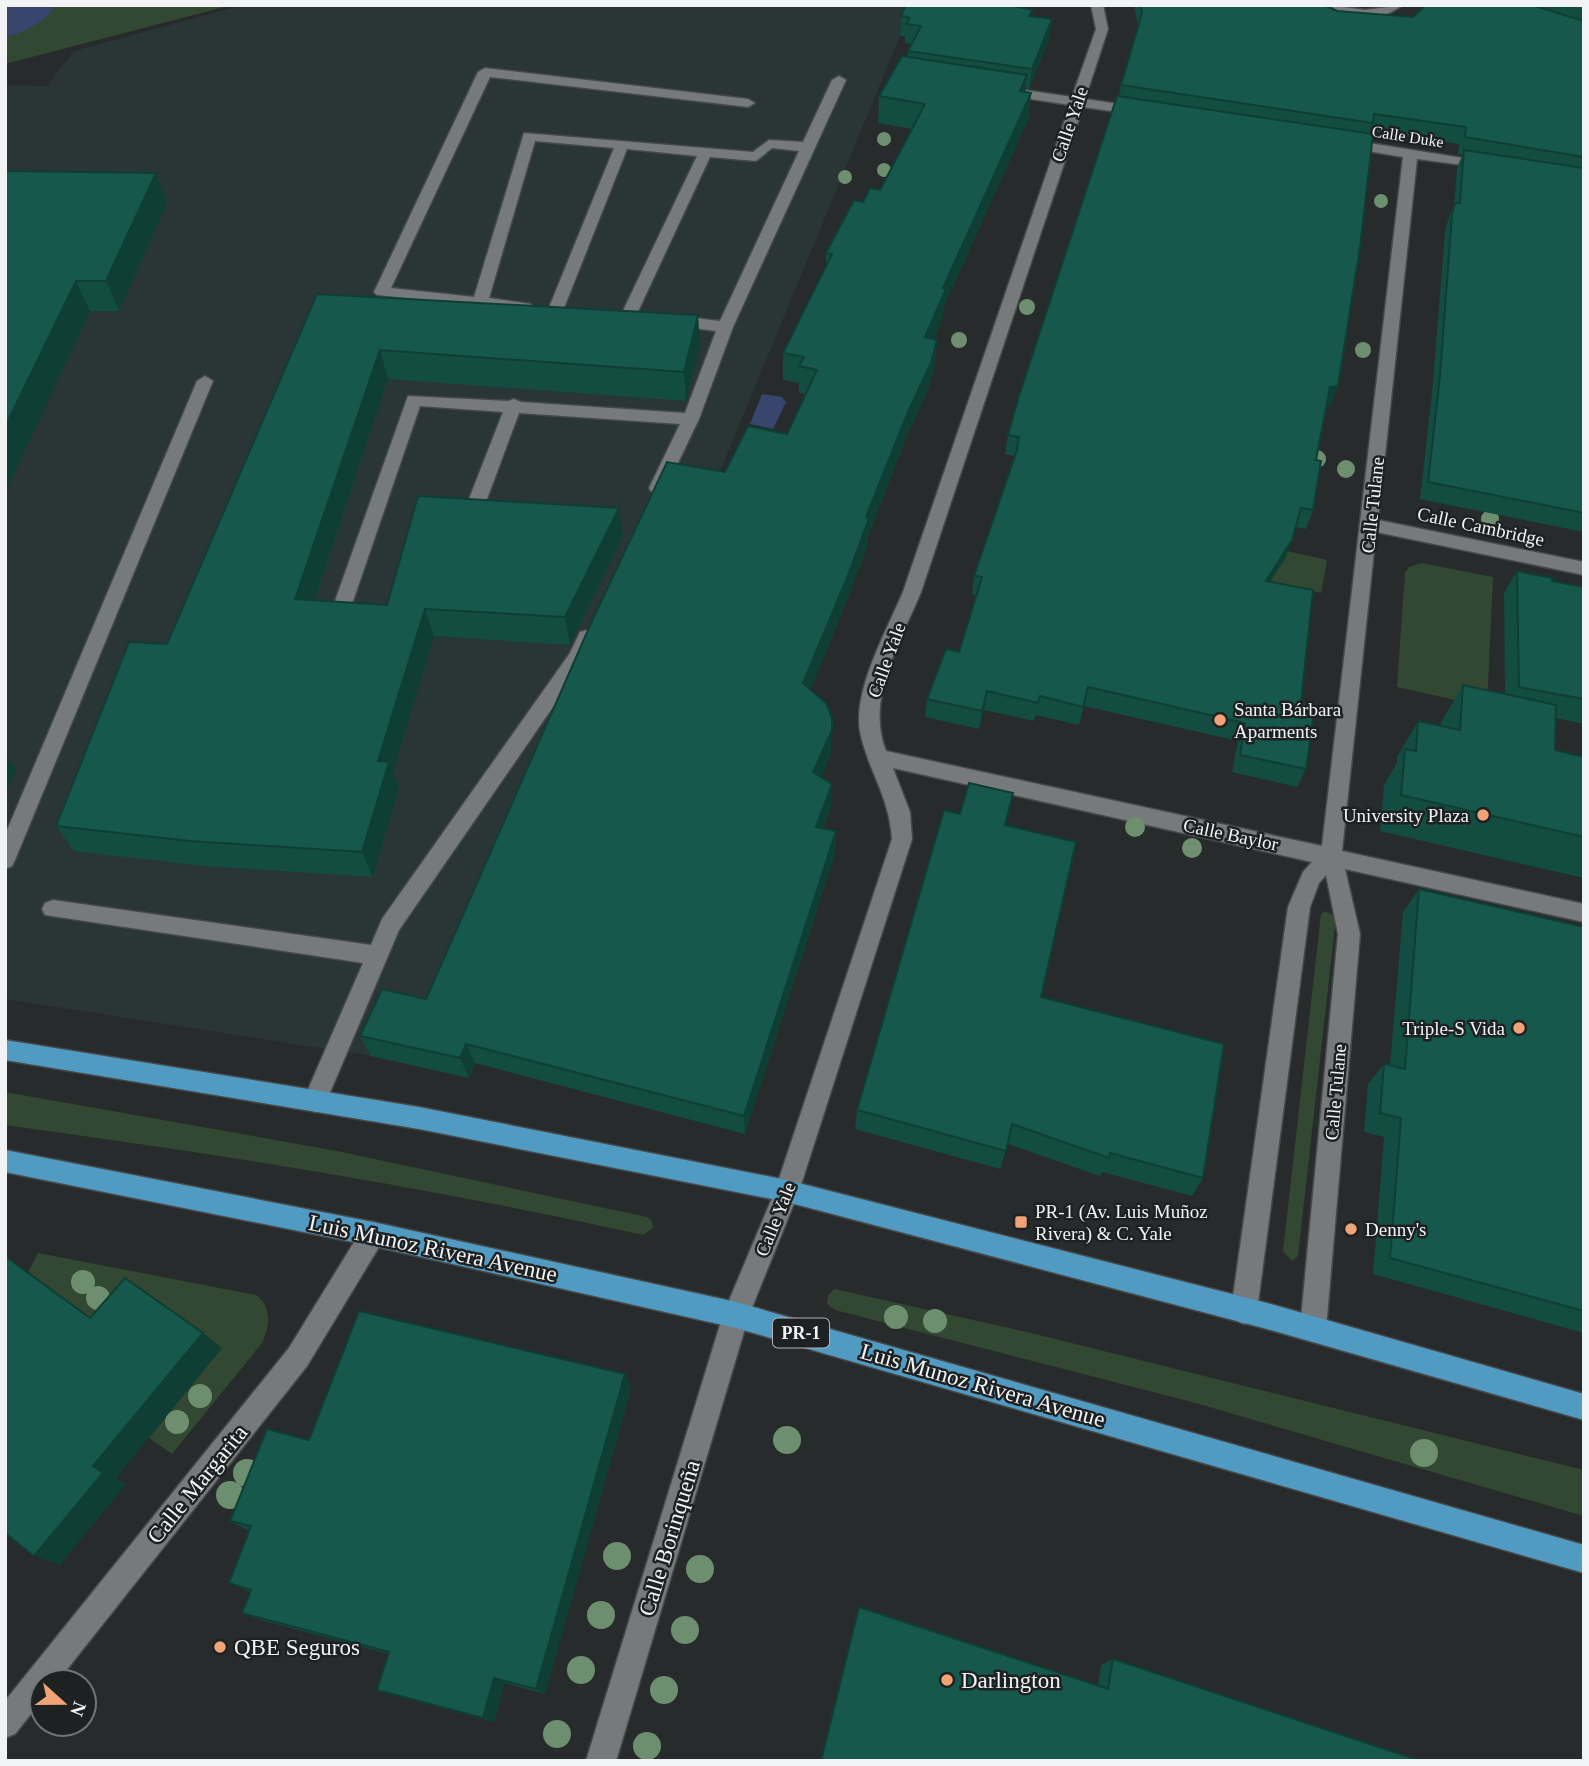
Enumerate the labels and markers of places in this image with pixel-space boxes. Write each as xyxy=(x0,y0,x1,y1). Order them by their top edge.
place label: Santa Bárbara Aparments xyxy=(1234,699,1342,742)
marker: Santa Bárbara Aparments xyxy=(1212,712,1228,728)
place label: University Plaza xyxy=(1343,805,1470,826)
marker: University Plaza xyxy=(1475,807,1491,823)
place label: Triple-S Vida xyxy=(1402,1018,1506,1039)
marker: Triple-S Vida xyxy=(1511,1020,1527,1036)
place label: PR-1 (Av. Luis Muñoz Rivera) & C. Yale xyxy=(1035,1201,1208,1245)
marker: PR-1 (Av. Luis Muñoz Rivera) & C. Yale xyxy=(1013,1214,1029,1230)
place label: Denny's xyxy=(1365,1219,1426,1240)
marker: Denny's xyxy=(1343,1221,1359,1237)
place label: QBE Seguros xyxy=(234,1635,360,1660)
marker: QBE Seguros xyxy=(212,1639,228,1655)
place label: Darlington xyxy=(961,1668,1061,1693)
marker: Darlington xyxy=(939,1672,955,1688)

